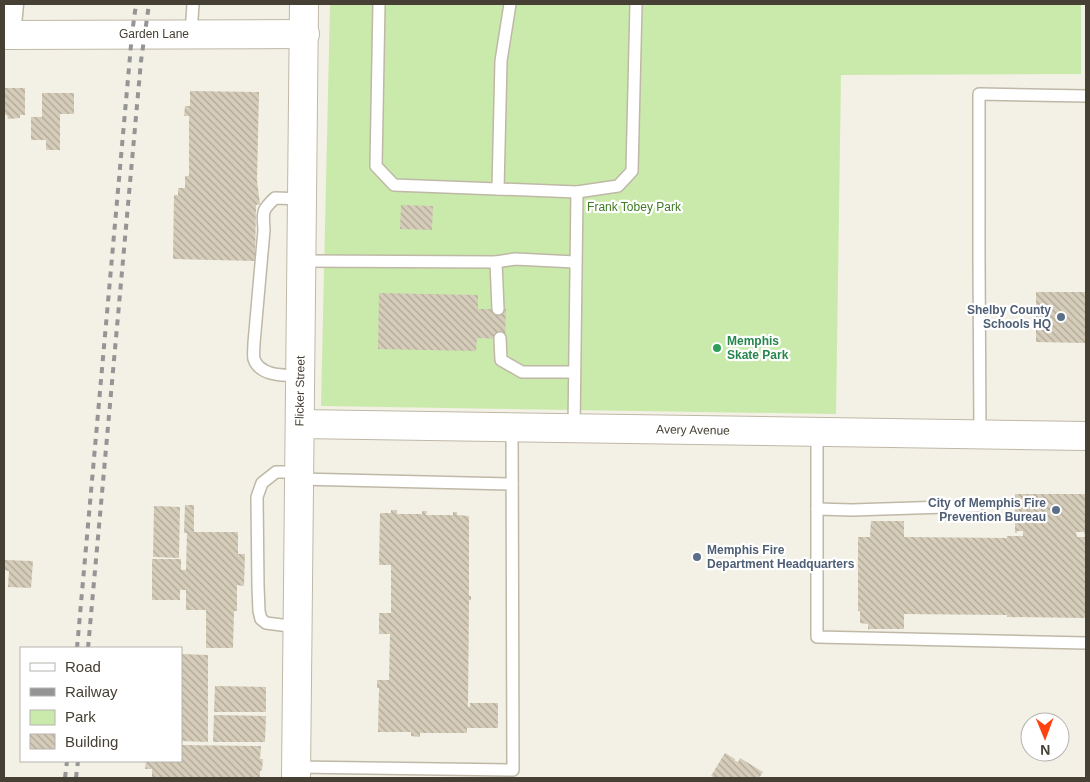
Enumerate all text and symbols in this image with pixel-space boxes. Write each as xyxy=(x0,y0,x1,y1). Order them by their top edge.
street label: Garden Lane xyxy=(119,27,189,41)
park label: Frank Tobey Park xyxy=(587,200,682,214)
place label: Shelby County Schools HQ xyxy=(967,303,1051,331)
marker: Shelby County Schools HQ xyxy=(1055,311,1067,323)
place label: Memphis Skate Park xyxy=(727,334,789,362)
marker: Memphis Skate Park xyxy=(711,342,723,354)
street label: Flicker Street xyxy=(292,355,308,426)
street label: Avery Avenue xyxy=(656,422,730,438)
place label: City of Memphis Fire Prevention Bureau xyxy=(928,496,1046,524)
marker: City of Memphis Fire Prevention Bureau xyxy=(1050,504,1062,516)
place label: Memphis Fire Department Headquarters xyxy=(707,543,855,571)
marker: Memphis Fire Department Headquarters xyxy=(691,551,703,563)
legend xyxy=(20,647,182,762)
text: Road xyxy=(65,658,101,675)
text: Railway xyxy=(65,683,118,700)
text: Park xyxy=(65,708,96,725)
north arrow xyxy=(1020,712,1070,762)
text: Building xyxy=(65,733,118,750)
text: N xyxy=(1040,742,1050,758)

